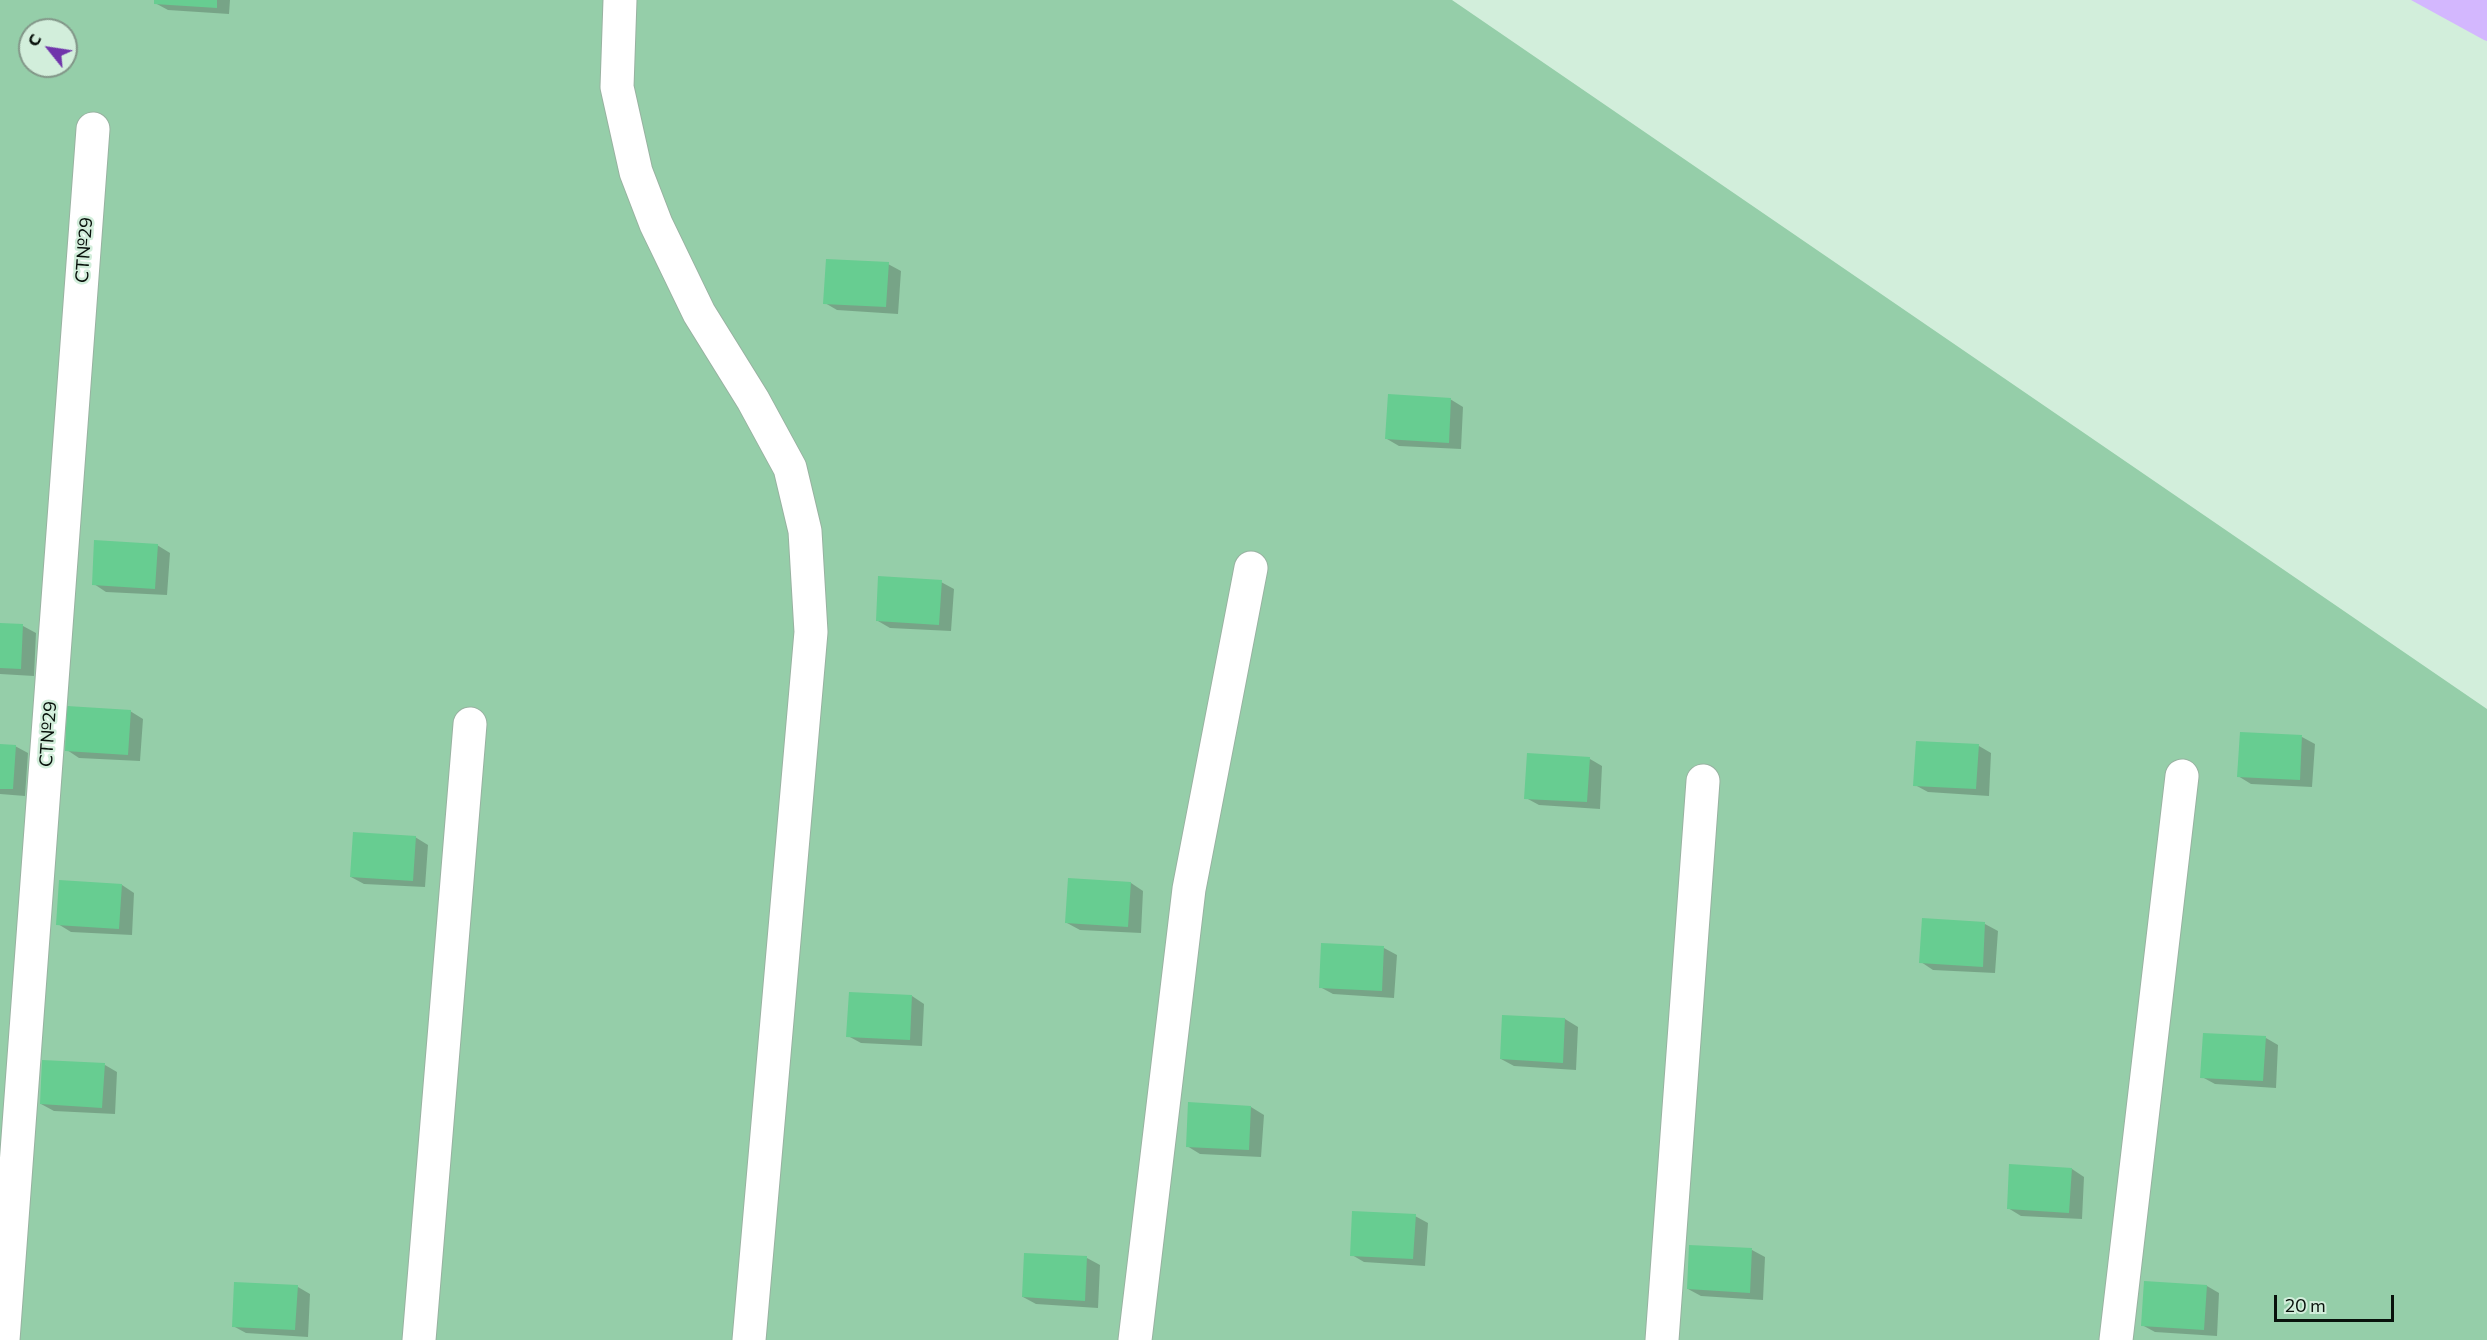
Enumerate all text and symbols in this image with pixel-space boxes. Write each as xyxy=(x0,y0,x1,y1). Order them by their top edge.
north arrow xyxy=(18,18,78,78)
text: С xyxy=(23,30,45,49)
street label: СТ№29 xyxy=(71,216,97,284)
street label: СТ№29 xyxy=(35,700,61,768)
scale bar xyxy=(2277,1283,2397,1321)
text: 20 m xyxy=(2285,1294,2326,1316)

